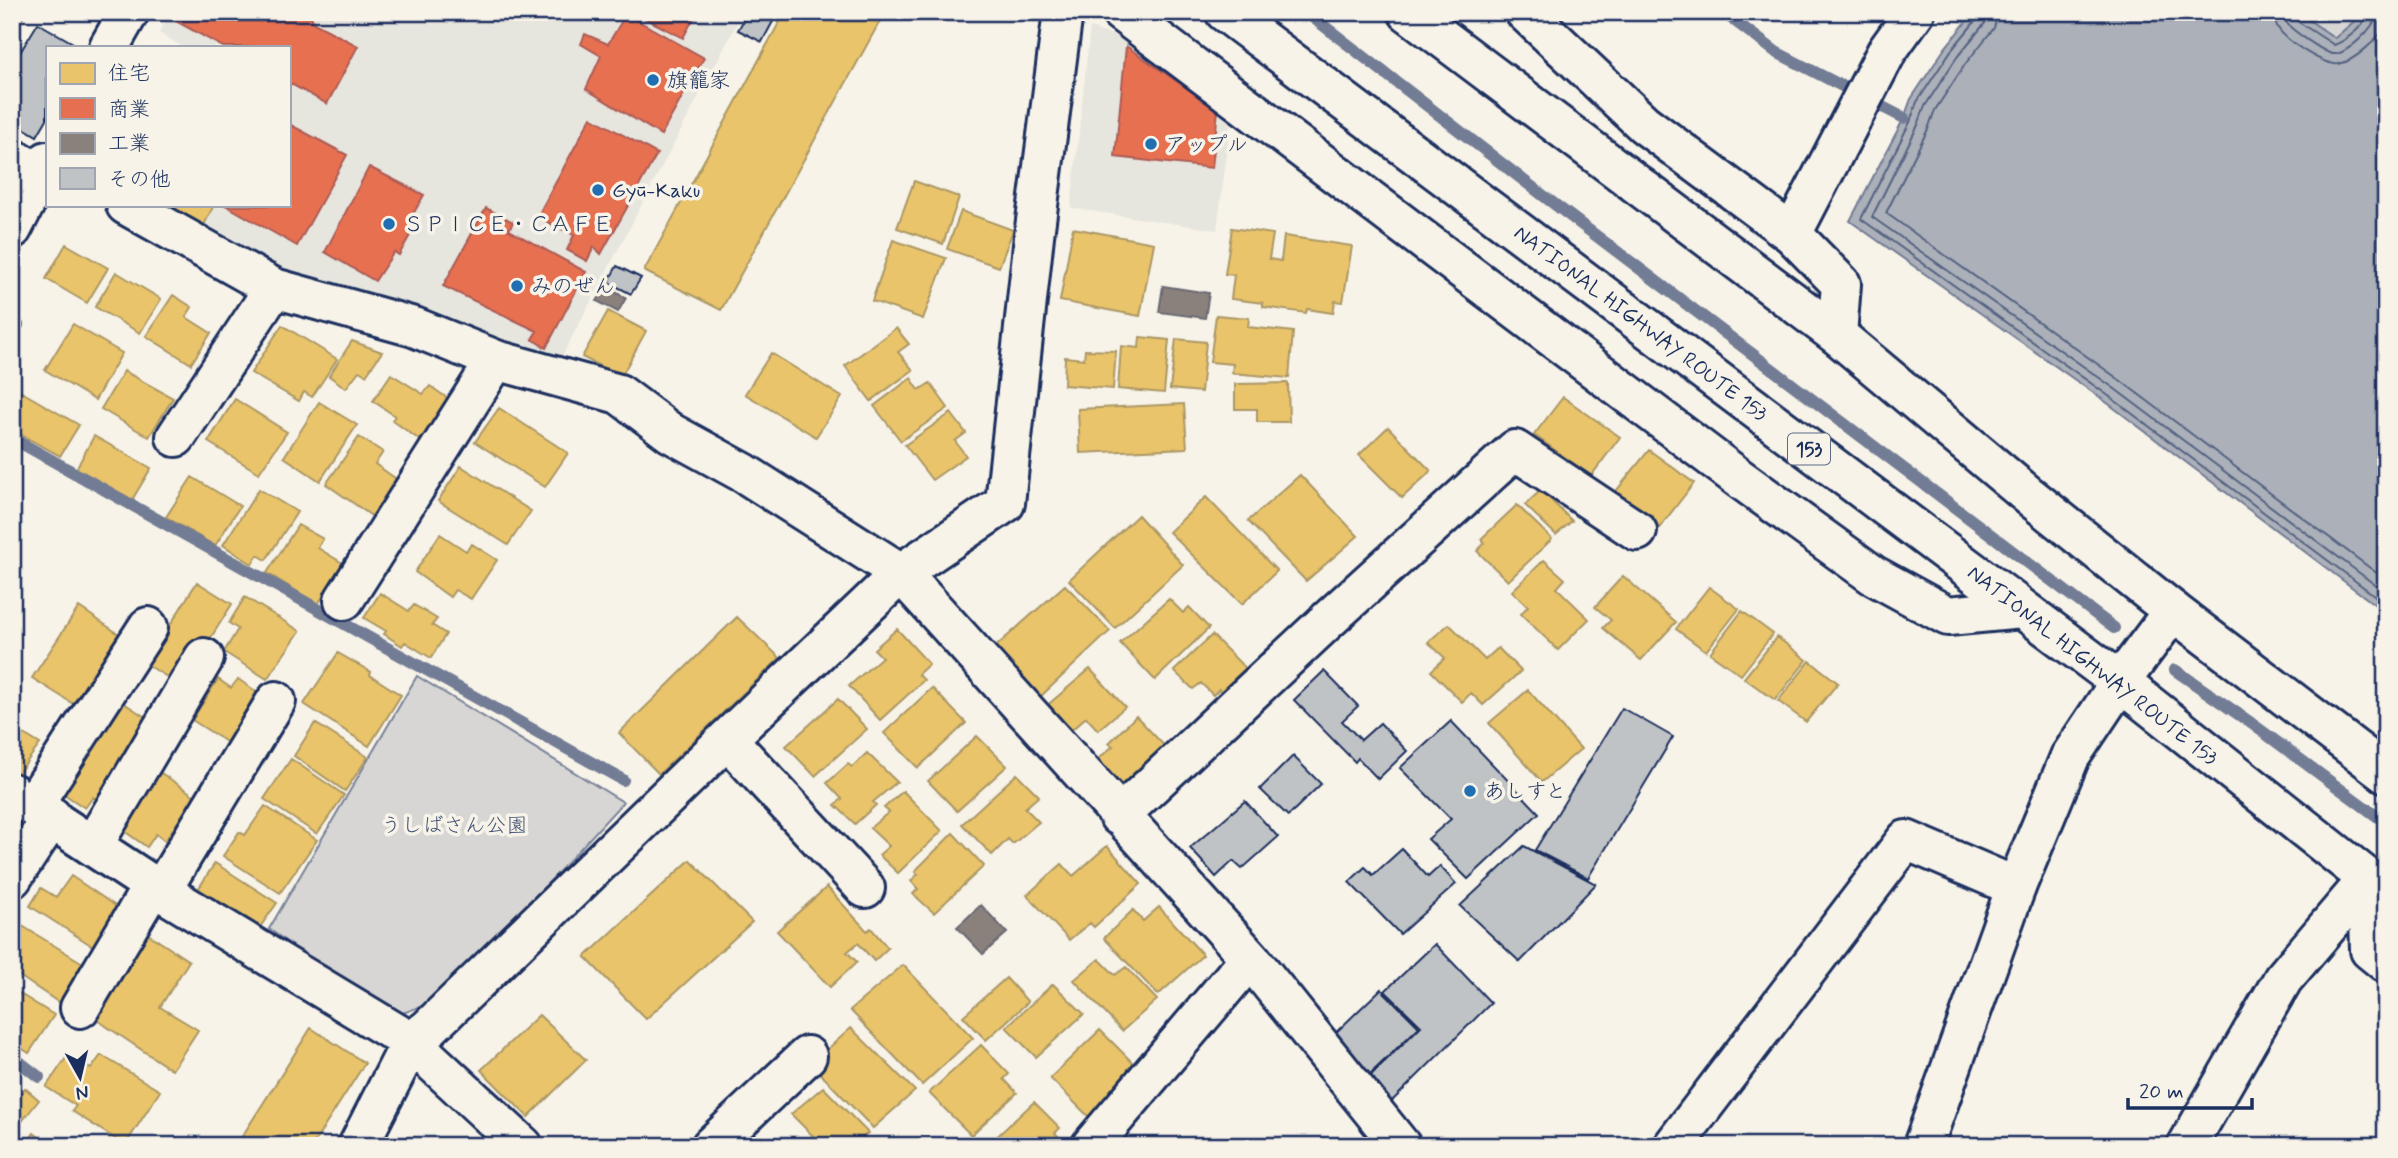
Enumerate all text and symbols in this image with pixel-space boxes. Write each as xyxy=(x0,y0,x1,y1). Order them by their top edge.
legend xyxy=(46,46,290,206)
text: 住宅 xyxy=(108,60,150,88)
place label: 旗籠家 xyxy=(667,67,730,95)
marker: 旗籠家 xyxy=(645,72,661,88)
text: 商業 xyxy=(108,96,150,124)
text: 工業 xyxy=(108,130,150,158)
place label: アップル xyxy=(1165,131,1248,159)
marker: アップル xyxy=(1143,136,1159,152)
text: その他 xyxy=(108,166,171,194)
place label: Gyū-Kaku xyxy=(612,177,700,205)
marker: Gyū-Kaku xyxy=(590,182,606,198)
place label: ＳＰＩＣＥ・ＣＡＦＥ xyxy=(403,211,613,239)
marker: ＳＰＩＣＥ・ＣＡＦＥ xyxy=(381,216,397,232)
street label: NATIONAL HIGHWAY ROUTE 153 xyxy=(1508,219,1773,429)
place label: みのぜん xyxy=(531,273,615,301)
marker: みのぜん xyxy=(509,278,525,294)
road number: 153 xyxy=(1788,433,1830,464)
street label: NATIONAL HIGHWAY ROUTE 153 xyxy=(1961,559,2224,773)
place label: あしすと xyxy=(1484,778,1566,806)
marker: あしすと xyxy=(1462,783,1478,799)
park label: うしばさん公園 xyxy=(381,812,528,840)
north arrow xyxy=(46,1042,116,1112)
scale bar xyxy=(2128,1067,2253,1111)
text: 20 m xyxy=(2139,1078,2184,1106)
text: N xyxy=(74,1079,90,1106)

